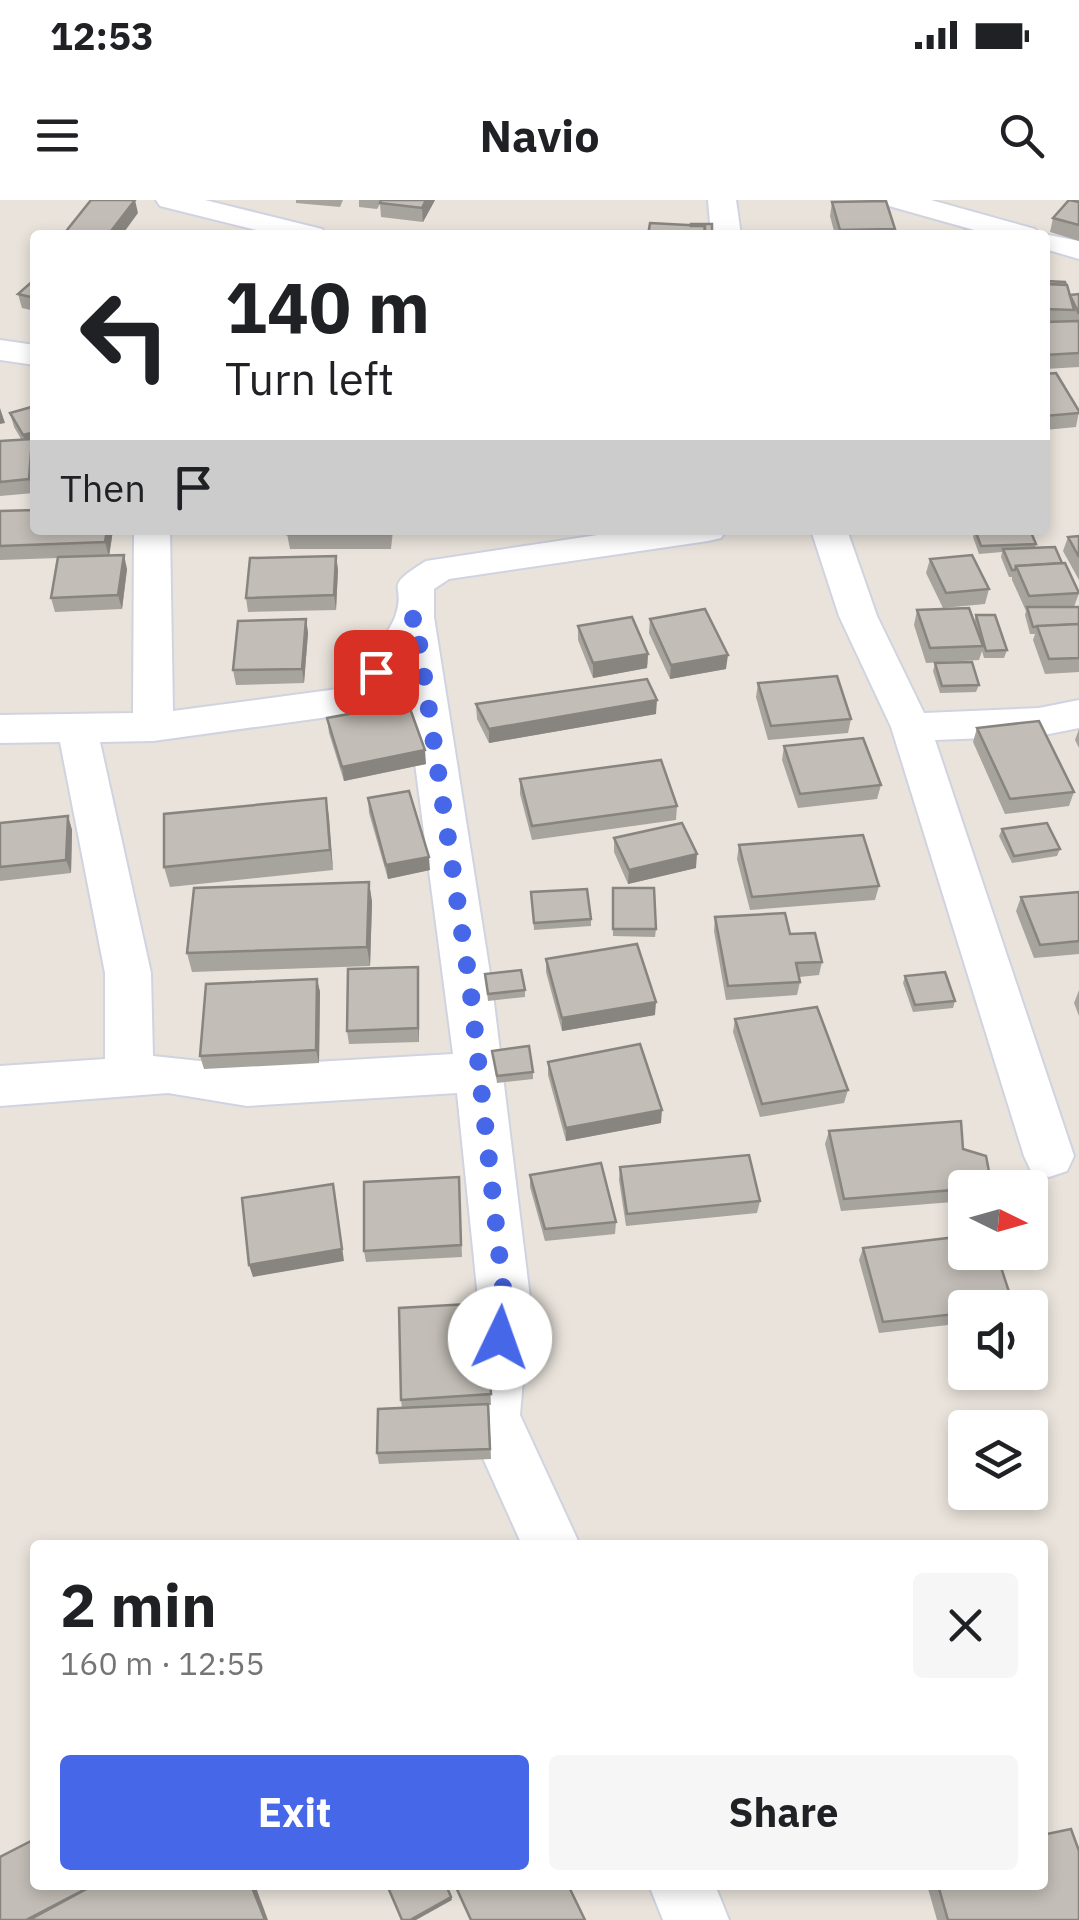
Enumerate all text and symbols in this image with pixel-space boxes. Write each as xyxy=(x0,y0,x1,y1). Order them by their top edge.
text: 12:53 xyxy=(50,11,154,60)
text: Navio xyxy=(479,106,600,164)
icon: menu xyxy=(30,108,85,163)
icon: search xyxy=(994,108,1049,163)
text: 140 m xyxy=(225,261,430,352)
icon: left xyxy=(60,270,190,400)
text: Turn left xyxy=(225,349,394,407)
icon: arrive xyxy=(166,460,221,515)
text: Then xyxy=(60,463,146,512)
pin xyxy=(334,630,419,715)
icon: arrive xyxy=(349,645,404,700)
north arrow xyxy=(948,1170,1048,1270)
map controls xyxy=(948,1170,1048,1510)
position arrow xyxy=(448,1286,552,1390)
button: sound xyxy=(948,1290,1048,1390)
button: layers xyxy=(948,1410,1048,1510)
text: 2 min xyxy=(60,1565,217,1644)
button: close xyxy=(913,1573,1018,1678)
text: 160 m · 12:55 xyxy=(60,1642,265,1684)
button: Exit xyxy=(60,1755,529,1870)
button: Share xyxy=(549,1755,1018,1870)

